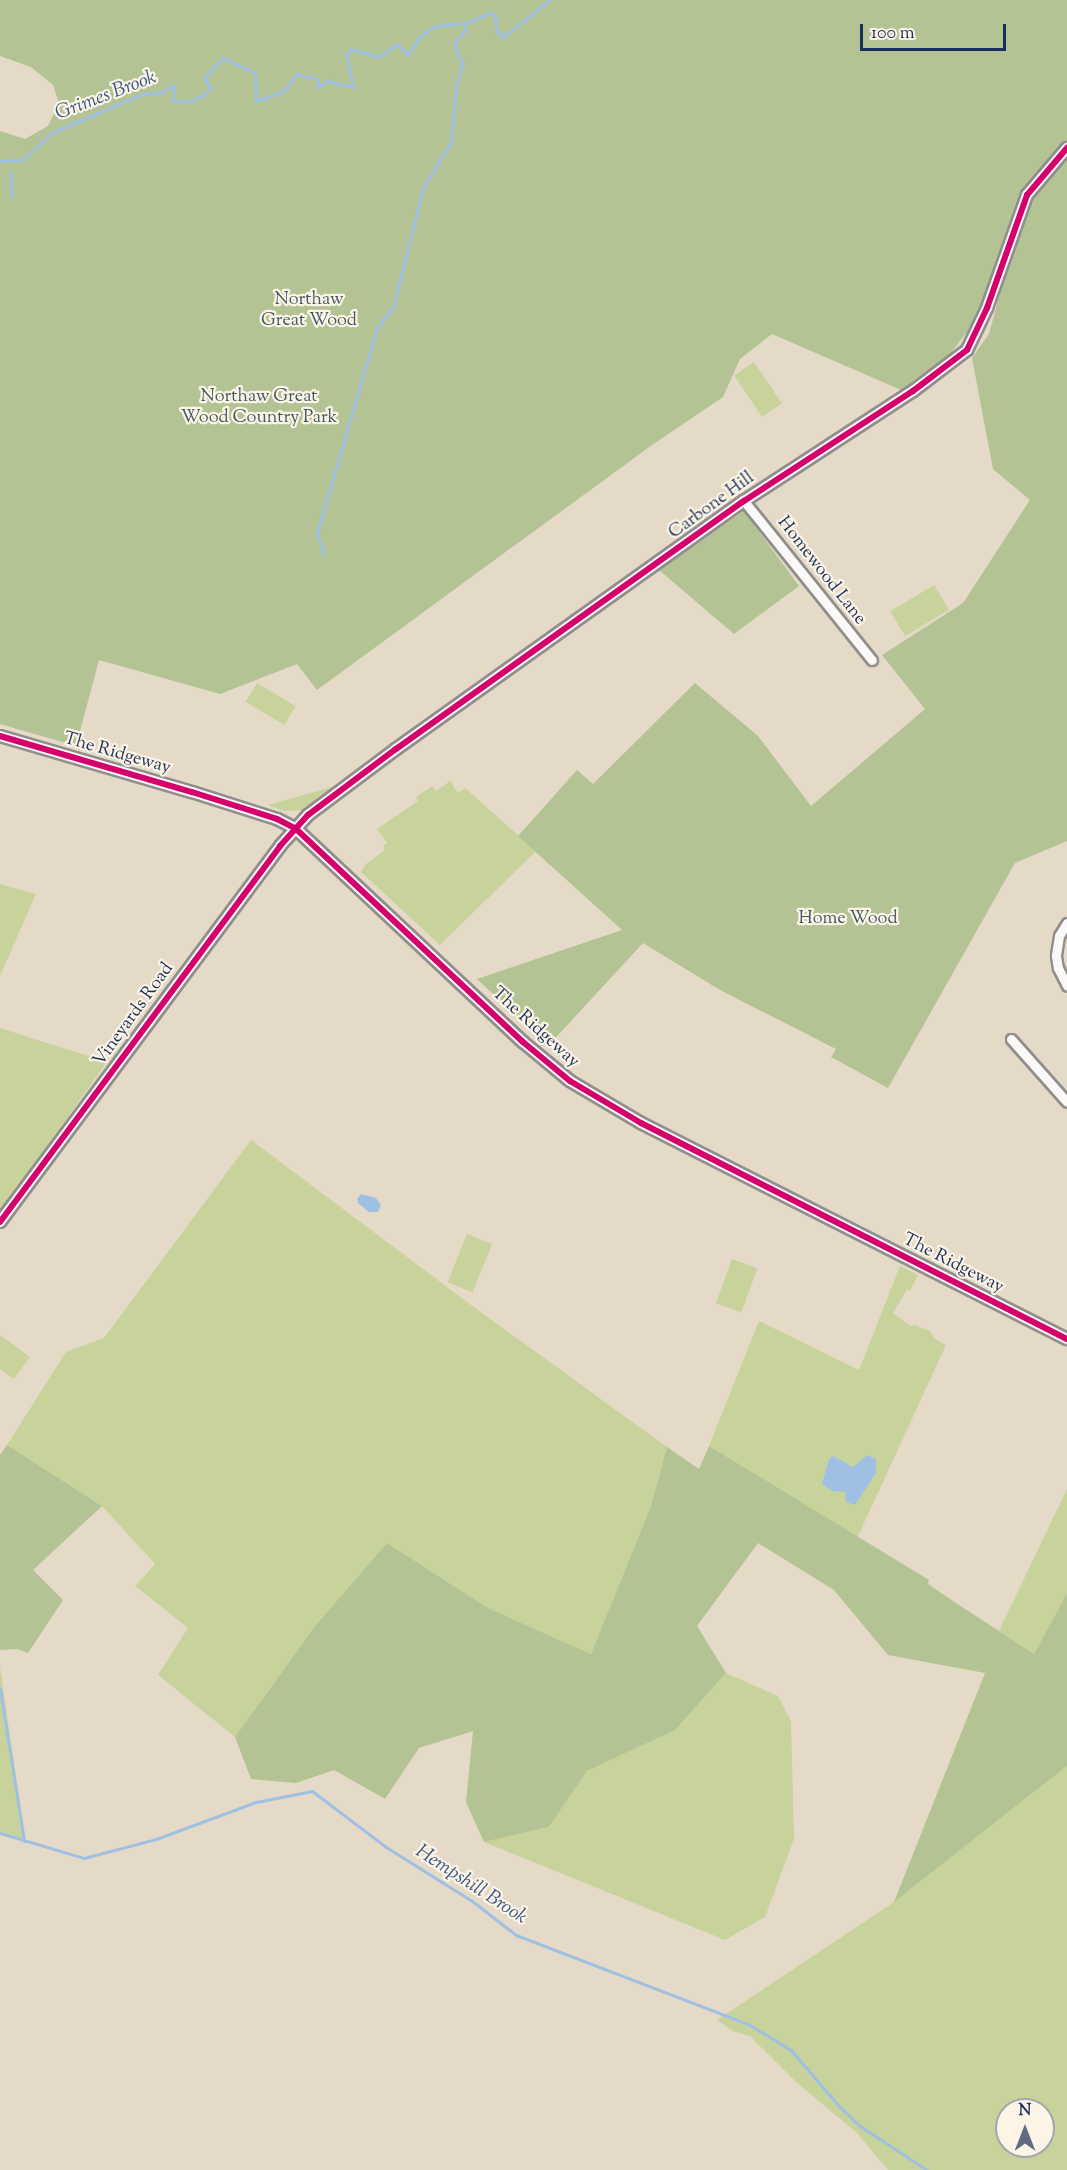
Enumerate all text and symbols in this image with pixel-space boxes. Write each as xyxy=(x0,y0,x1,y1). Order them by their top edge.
scale bar xyxy=(863,12,1008,50)
text: 100 m xyxy=(871,21,915,47)
water label: Grimes Brook xyxy=(52,66,160,126)
park label: Northaw Great Wood xyxy=(261,290,357,332)
park label: Northaw Great Wood Country Park xyxy=(181,387,337,430)
street label: Carbone Hill xyxy=(665,468,759,544)
street label: Homewood Lane xyxy=(772,513,870,629)
street label: The Ridgeway xyxy=(61,728,173,780)
park label: Home Wood xyxy=(798,908,898,930)
street label: Vineyards Road xyxy=(89,959,179,1071)
street label: The Ridgeway xyxy=(487,983,583,1073)
street label: The Ridgeway xyxy=(899,1229,1007,1299)
water label: Hempshill Brook xyxy=(411,1840,531,1930)
north arrow xyxy=(995,2098,1055,2158)
text: N xyxy=(1019,2100,1031,2123)

